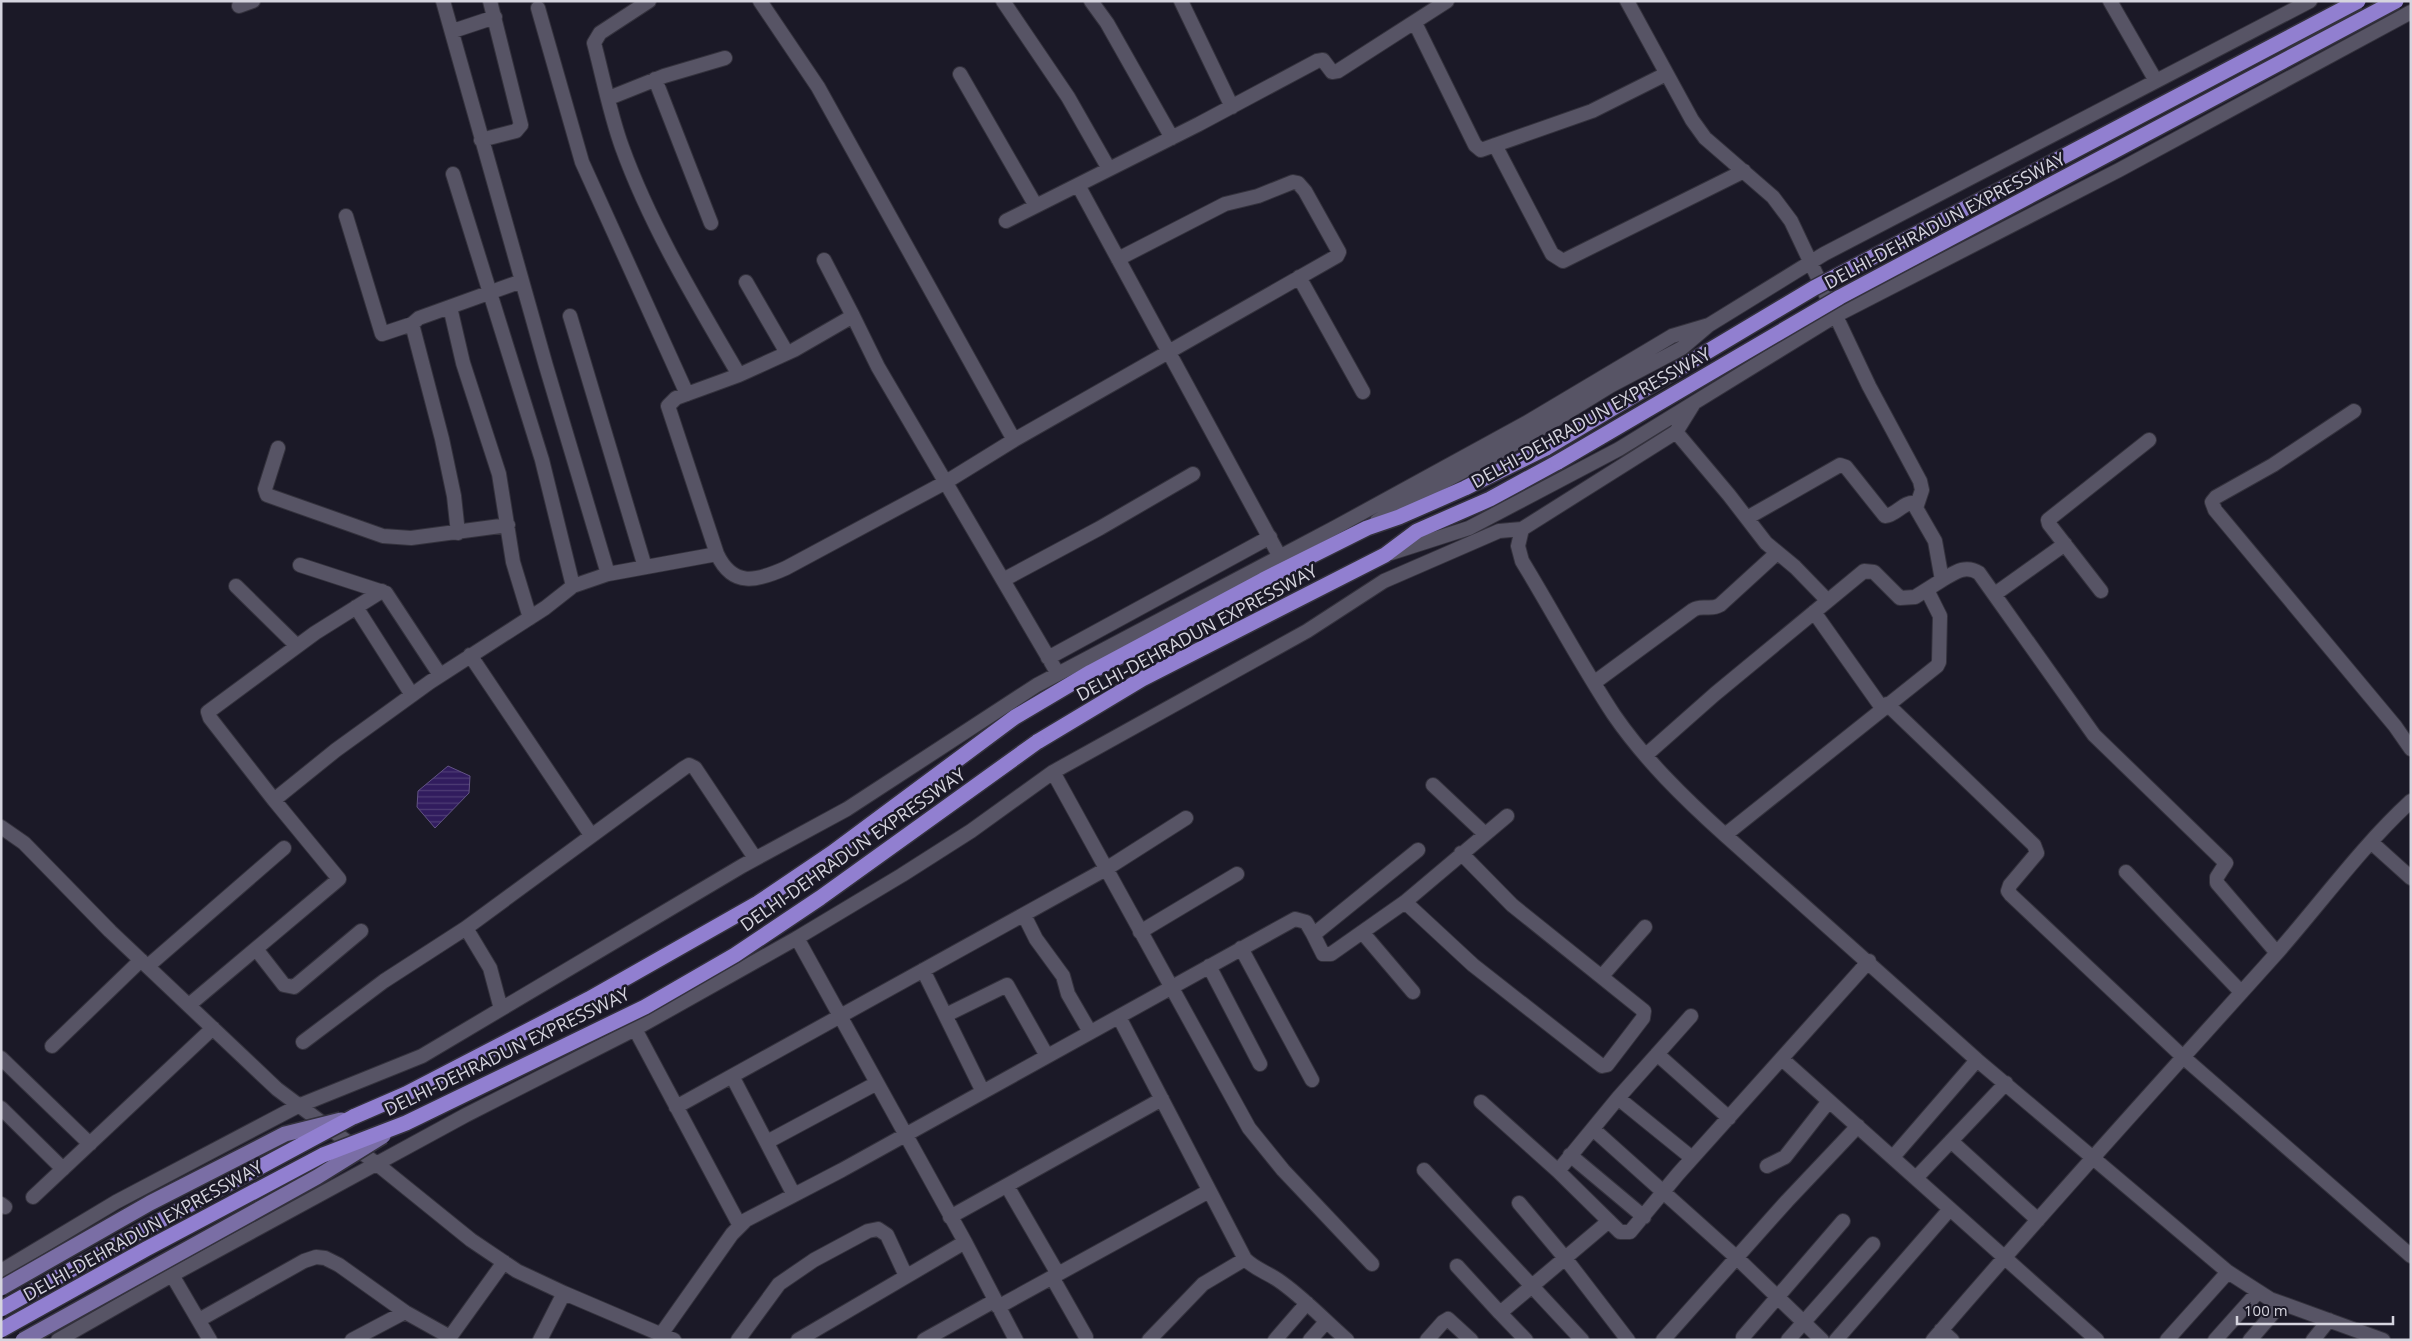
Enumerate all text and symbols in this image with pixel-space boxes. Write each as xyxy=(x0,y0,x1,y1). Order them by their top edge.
street label: DELHI-DEHRADUN EXPRESSWAY xyxy=(1820,146,2070,294)
street label: DELHI-DEHRADUN EXPRESSWAY xyxy=(1467,341,1715,493)
street label: DELHI-DEHRADUN EXPRESSWAY xyxy=(1072,558,1322,706)
street label: DELHI-DEHRADUN EXPRESSWAY xyxy=(735,761,971,936)
street label: DELHI-DEHRADUN EXPRESSWAY xyxy=(380,981,634,1121)
street label: DELHI-DEHRADUN EXPRESSWAY xyxy=(19,1154,267,1306)
scale bar xyxy=(2237,1294,2393,1326)
text: 100 m xyxy=(2244,1300,2288,1320)

